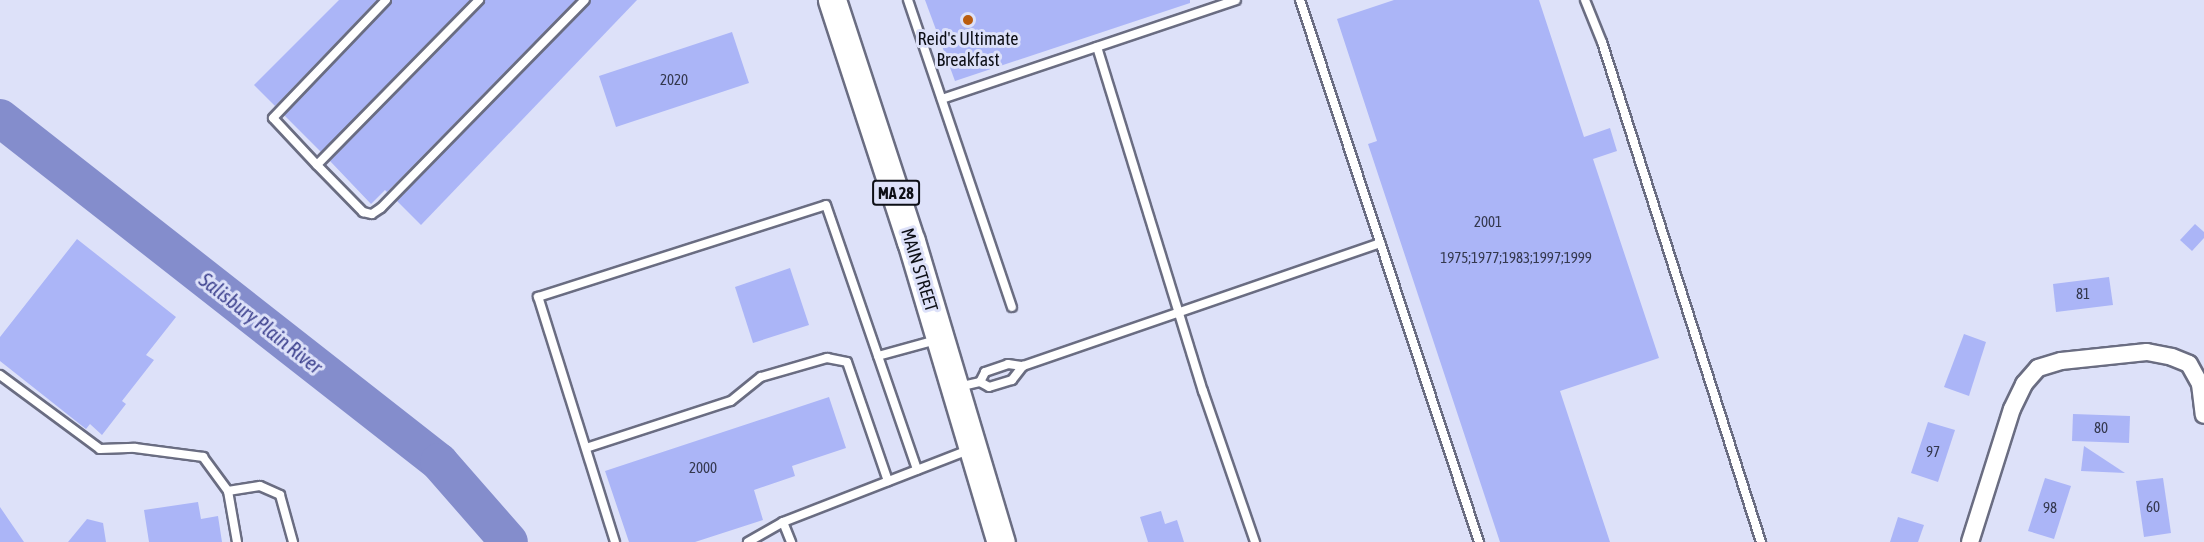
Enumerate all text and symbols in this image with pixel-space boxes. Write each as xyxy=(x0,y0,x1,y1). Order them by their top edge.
marker: Reid's Ultimate Breakfast xyxy=(961,13,975,27)
place label: Reid's Ultimate Breakfast xyxy=(918,29,1018,72)
house number: 2020 xyxy=(660,71,688,89)
road number: MA 28 xyxy=(872,180,920,206)
house number: 2001 xyxy=(1474,213,1502,231)
street label: MAIN STREET xyxy=(896,226,942,314)
house number: 1975;1977;1983;1997;1999 xyxy=(1440,249,1592,267)
water label: Salisbury Plain River xyxy=(195,268,327,378)
house number: 81 xyxy=(2076,285,2090,303)
house number: 80 xyxy=(2094,419,2108,437)
house number: 97 xyxy=(1926,443,1940,461)
house number: 2000 xyxy=(689,459,717,477)
house number: 60 xyxy=(2146,498,2160,516)
house number: 98 xyxy=(2043,499,2057,517)

